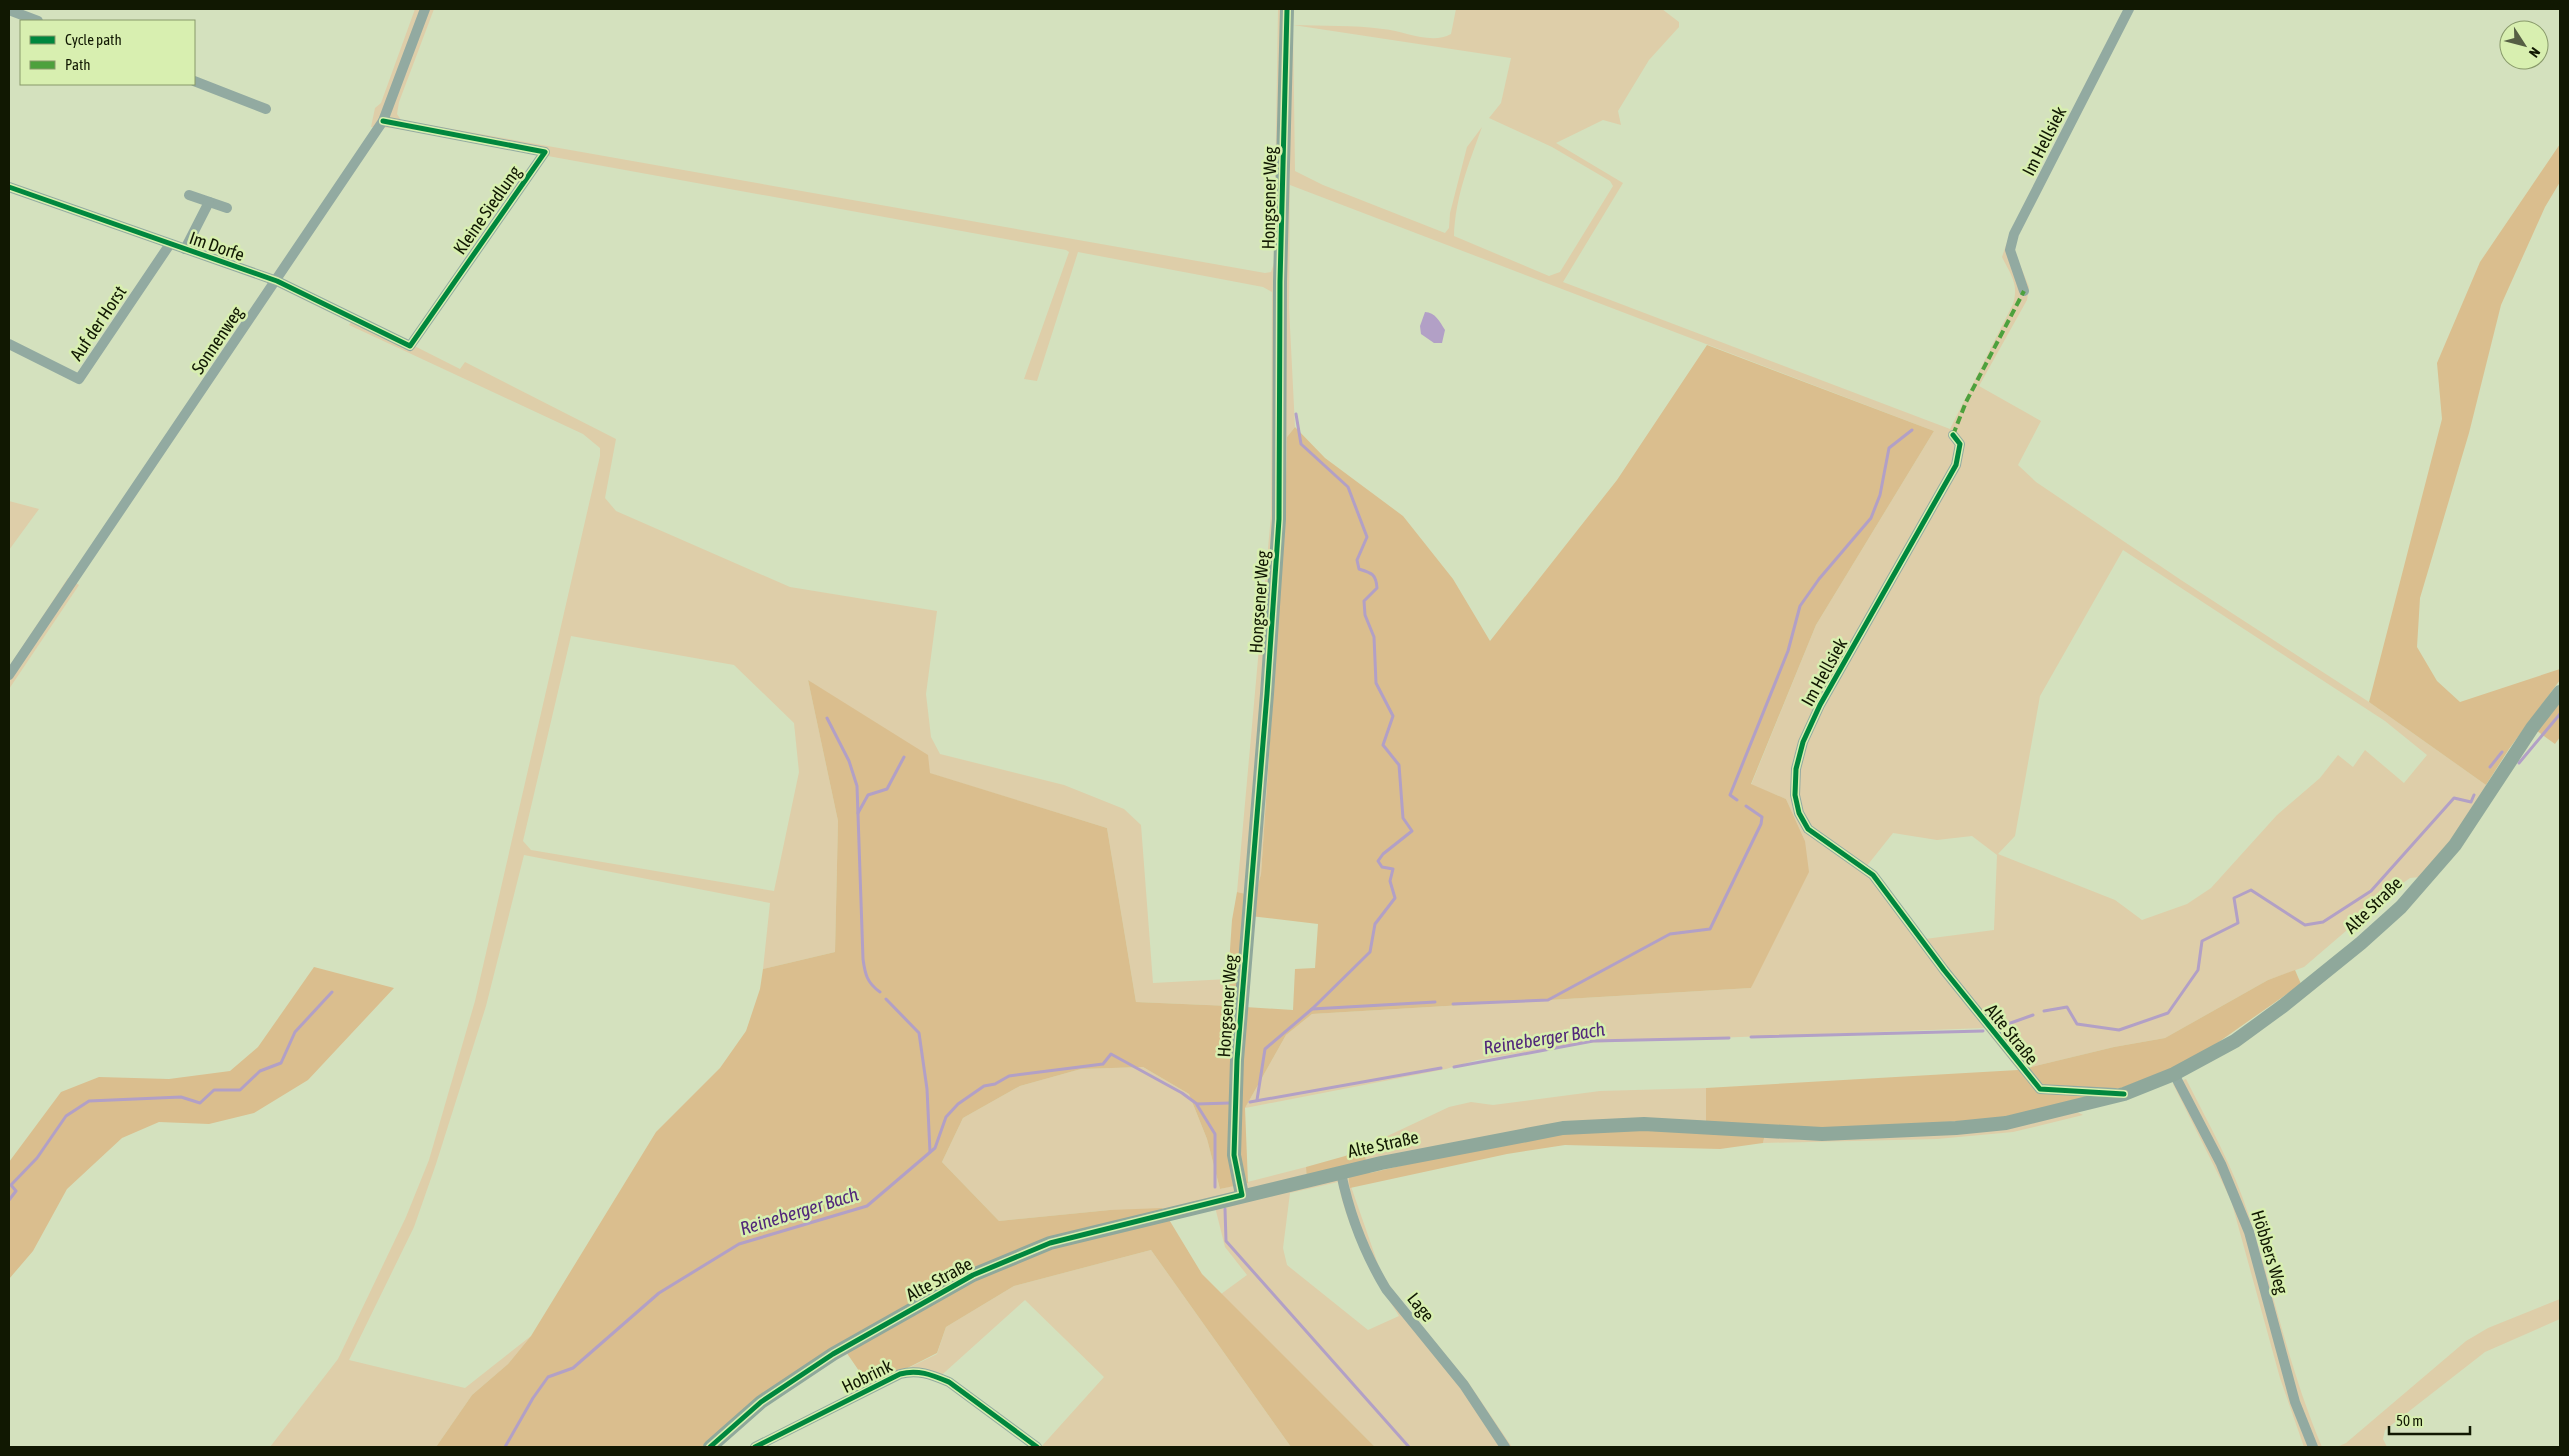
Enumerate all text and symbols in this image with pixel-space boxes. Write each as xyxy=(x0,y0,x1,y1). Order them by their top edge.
legend xyxy=(20,20,195,85)
north arrow xyxy=(2499,20,2549,70)
text: Cycle path xyxy=(65,31,122,48)
text: N xyxy=(2526,45,2543,61)
text: Path xyxy=(65,56,91,73)
street label: Im Hellsiek xyxy=(2018,103,2070,179)
street label: Hongsener Weg xyxy=(1258,146,1280,250)
street label: Kleine Siedlung xyxy=(449,161,525,258)
street label: Im Dorfe xyxy=(187,227,247,265)
street label: Auf der Horst xyxy=(65,282,131,364)
street label: Sonnenweg xyxy=(187,302,247,378)
street label: Hongsener Weg xyxy=(1245,550,1273,654)
street label: Im Hellsiek xyxy=(1797,634,1851,710)
street label: Alte Straße xyxy=(2340,872,2406,938)
street label: Hongsener Weg xyxy=(1213,954,1241,1058)
street label: Alte Straße xyxy=(1981,999,2043,1069)
water label: Reineberger Bach xyxy=(1482,1018,1606,1058)
street label: Alte Straße xyxy=(1346,1126,1420,1162)
water label: Reineberger Bach xyxy=(737,1183,861,1239)
street label: Höbbers Weg xyxy=(2247,1207,2293,1297)
street label: Alte Straße xyxy=(902,1253,976,1305)
street label: Lage xyxy=(1403,1288,1439,1326)
street label: Hobrink xyxy=(838,1355,896,1397)
scale bar xyxy=(2389,1404,2470,1436)
text: 50 m xyxy=(2396,1412,2423,1429)

